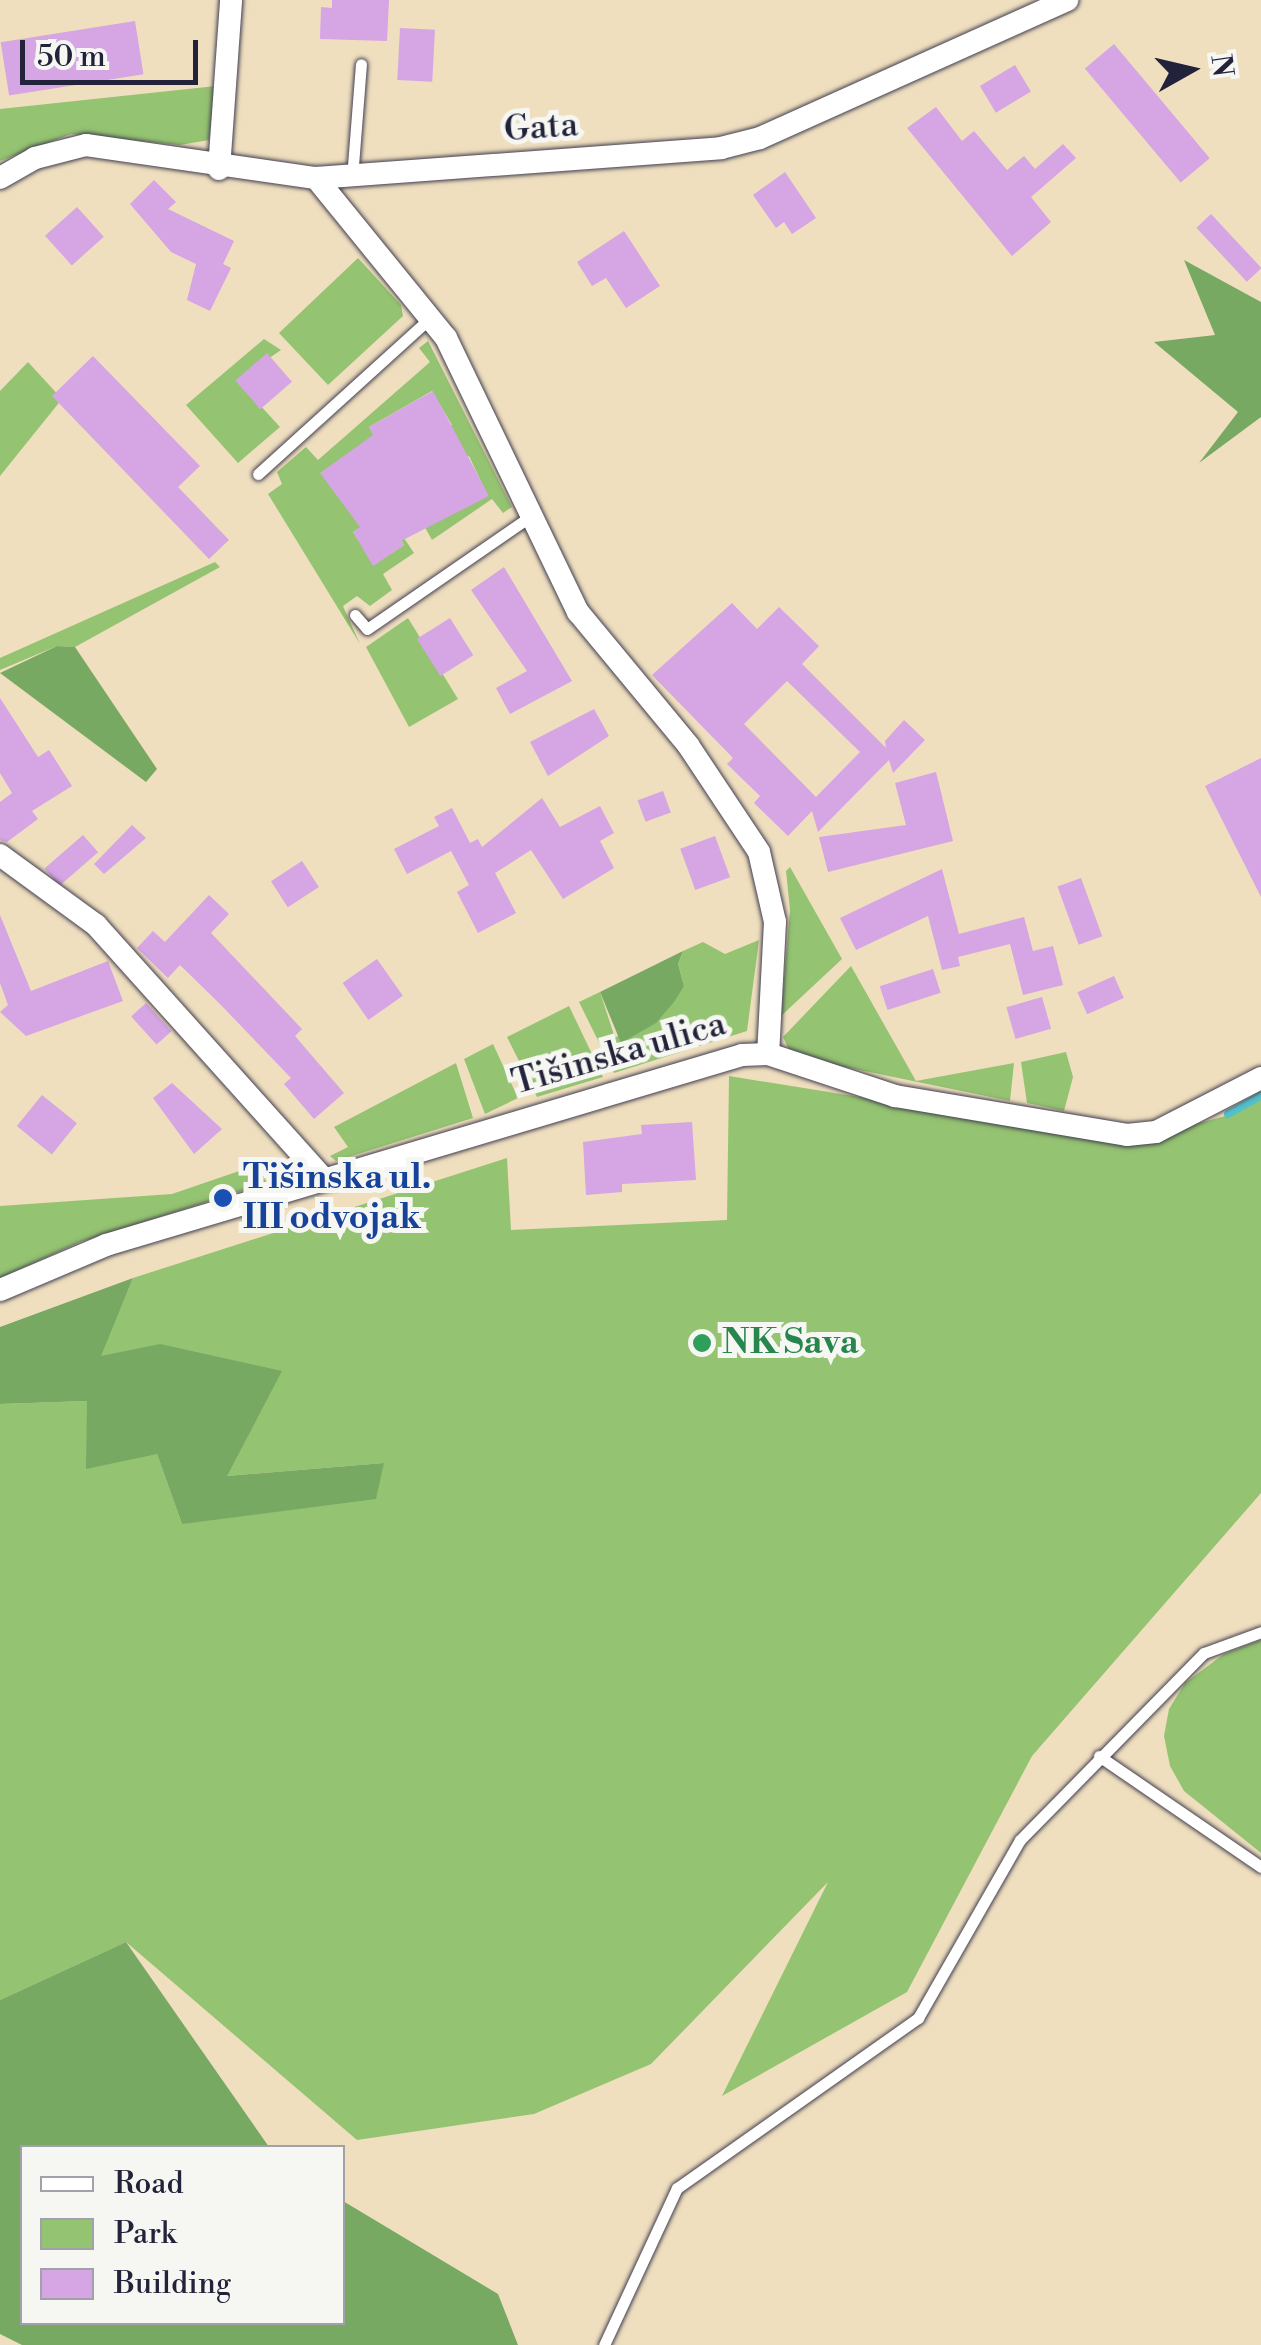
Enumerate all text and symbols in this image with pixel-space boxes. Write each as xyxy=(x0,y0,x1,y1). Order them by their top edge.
scale bar xyxy=(25,20,202,82)
north arrow xyxy=(1141,20,1241,120)
text: 50 m xyxy=(37,38,106,76)
text: N xyxy=(1202,52,1240,79)
street label: Gata xyxy=(503,104,579,152)
street label: Tišinska ulica xyxy=(507,1003,731,1105)
place label: Tišinska ul. III odvojak xyxy=(243,1157,431,1239)
marker: Tišinska ul. III odvojak xyxy=(212,1187,234,1209)
place label: NK Sava xyxy=(722,1322,859,1364)
marker: NK Sava xyxy=(691,1332,713,1354)
legend xyxy=(20,2145,345,2325)
text: Road xyxy=(114,2165,184,2203)
text: Park xyxy=(114,2215,176,2253)
text: Building xyxy=(114,2265,231,2303)

